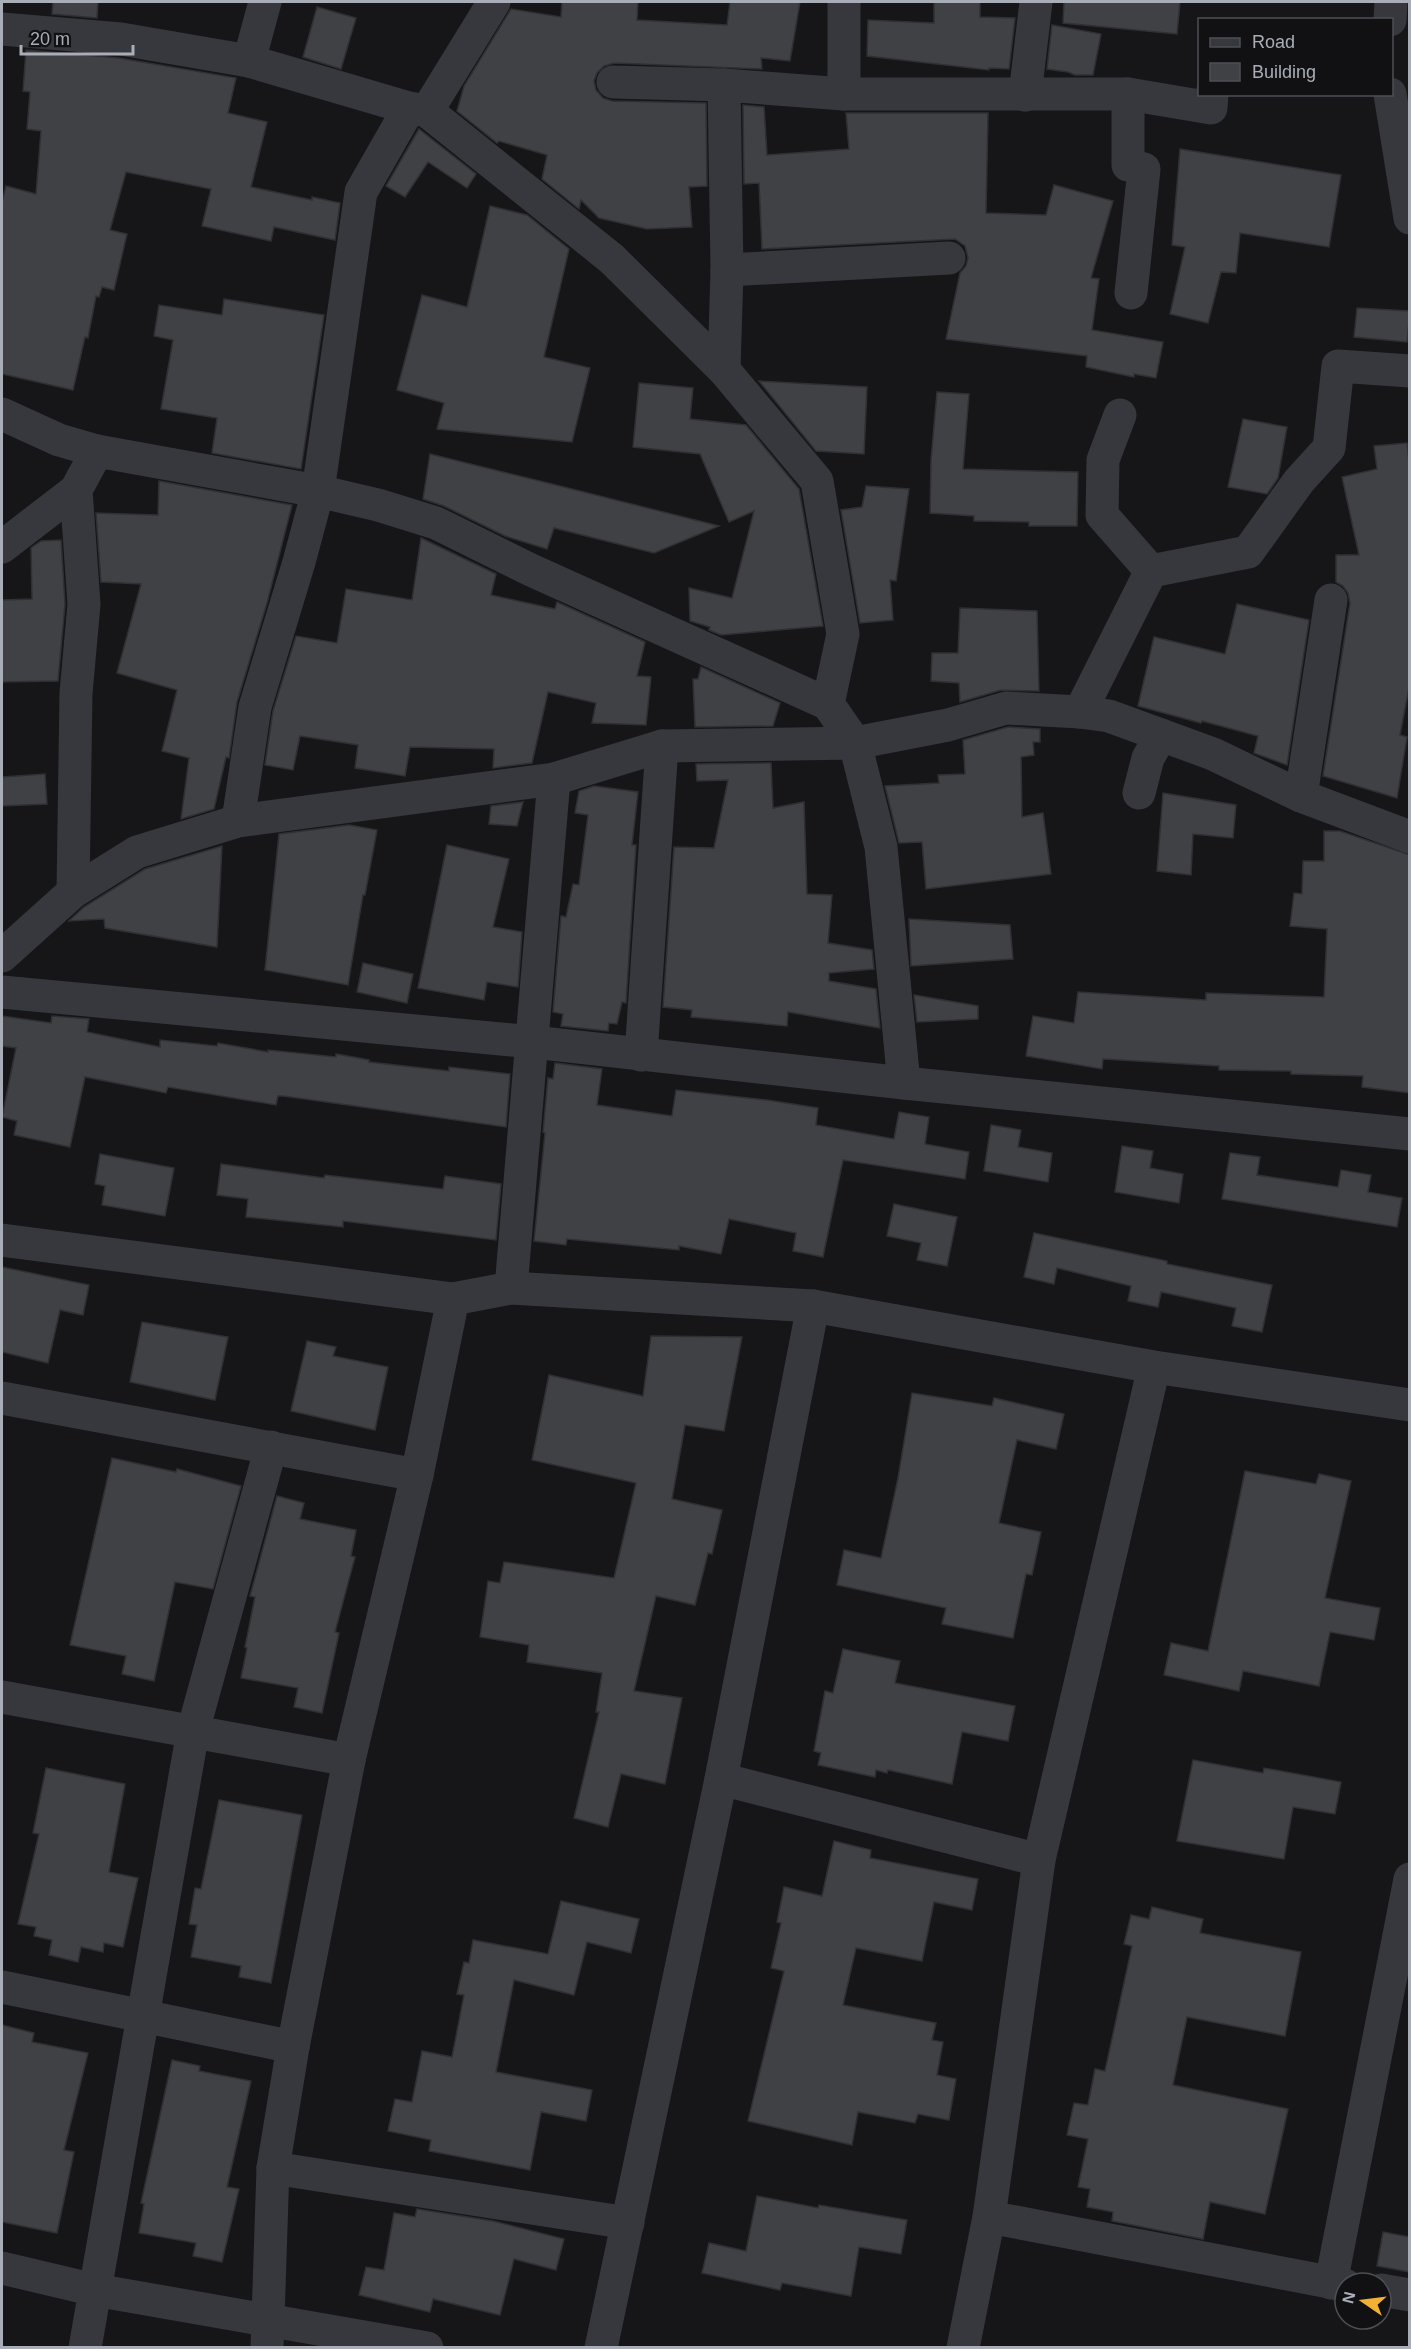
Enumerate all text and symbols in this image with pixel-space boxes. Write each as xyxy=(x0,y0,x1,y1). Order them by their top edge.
scale bar xyxy=(21,18,134,56)
legend xyxy=(1198,18,1393,96)
text: 20 m xyxy=(30,29,70,49)
text: Road xyxy=(1252,32,1295,52)
text: Building xyxy=(1252,62,1316,82)
north arrow xyxy=(1333,2271,1393,2331)
text: N xyxy=(1339,2290,1359,2305)

